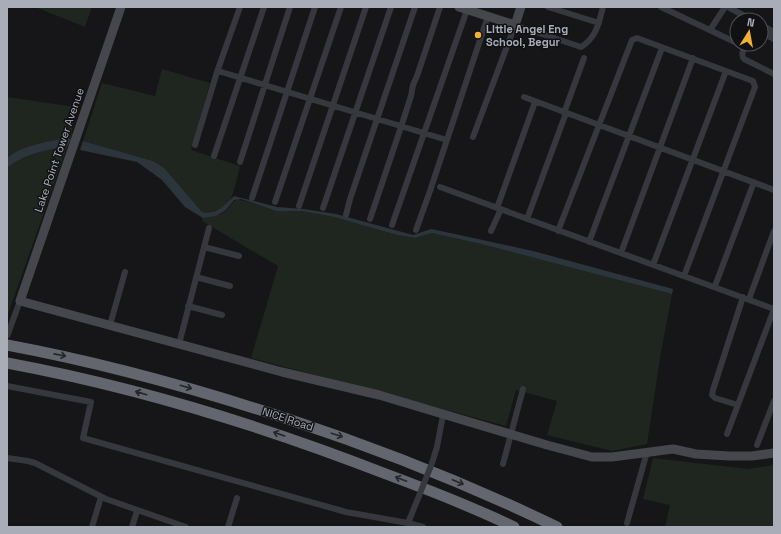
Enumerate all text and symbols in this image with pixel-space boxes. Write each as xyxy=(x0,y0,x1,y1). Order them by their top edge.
north arrow xyxy=(729,12,769,52)
text: N xyxy=(746,15,756,30)
place label: Little Angel Eng School, Begur xyxy=(486,22,568,49)
marker: Little Angel Eng School, Begur xyxy=(473,30,483,40)
street label: Lake Point Tower Avenue xyxy=(31,86,87,214)
one-way arrow xyxy=(53,352,66,360)
one-way arrow xyxy=(180,383,193,391)
one-way arrow xyxy=(135,389,148,396)
street label: NICE Road xyxy=(261,404,315,434)
one-way arrow xyxy=(273,430,285,438)
one-way arrow xyxy=(330,432,343,439)
one-way arrow xyxy=(395,475,407,483)
one-way arrow xyxy=(451,479,463,487)

